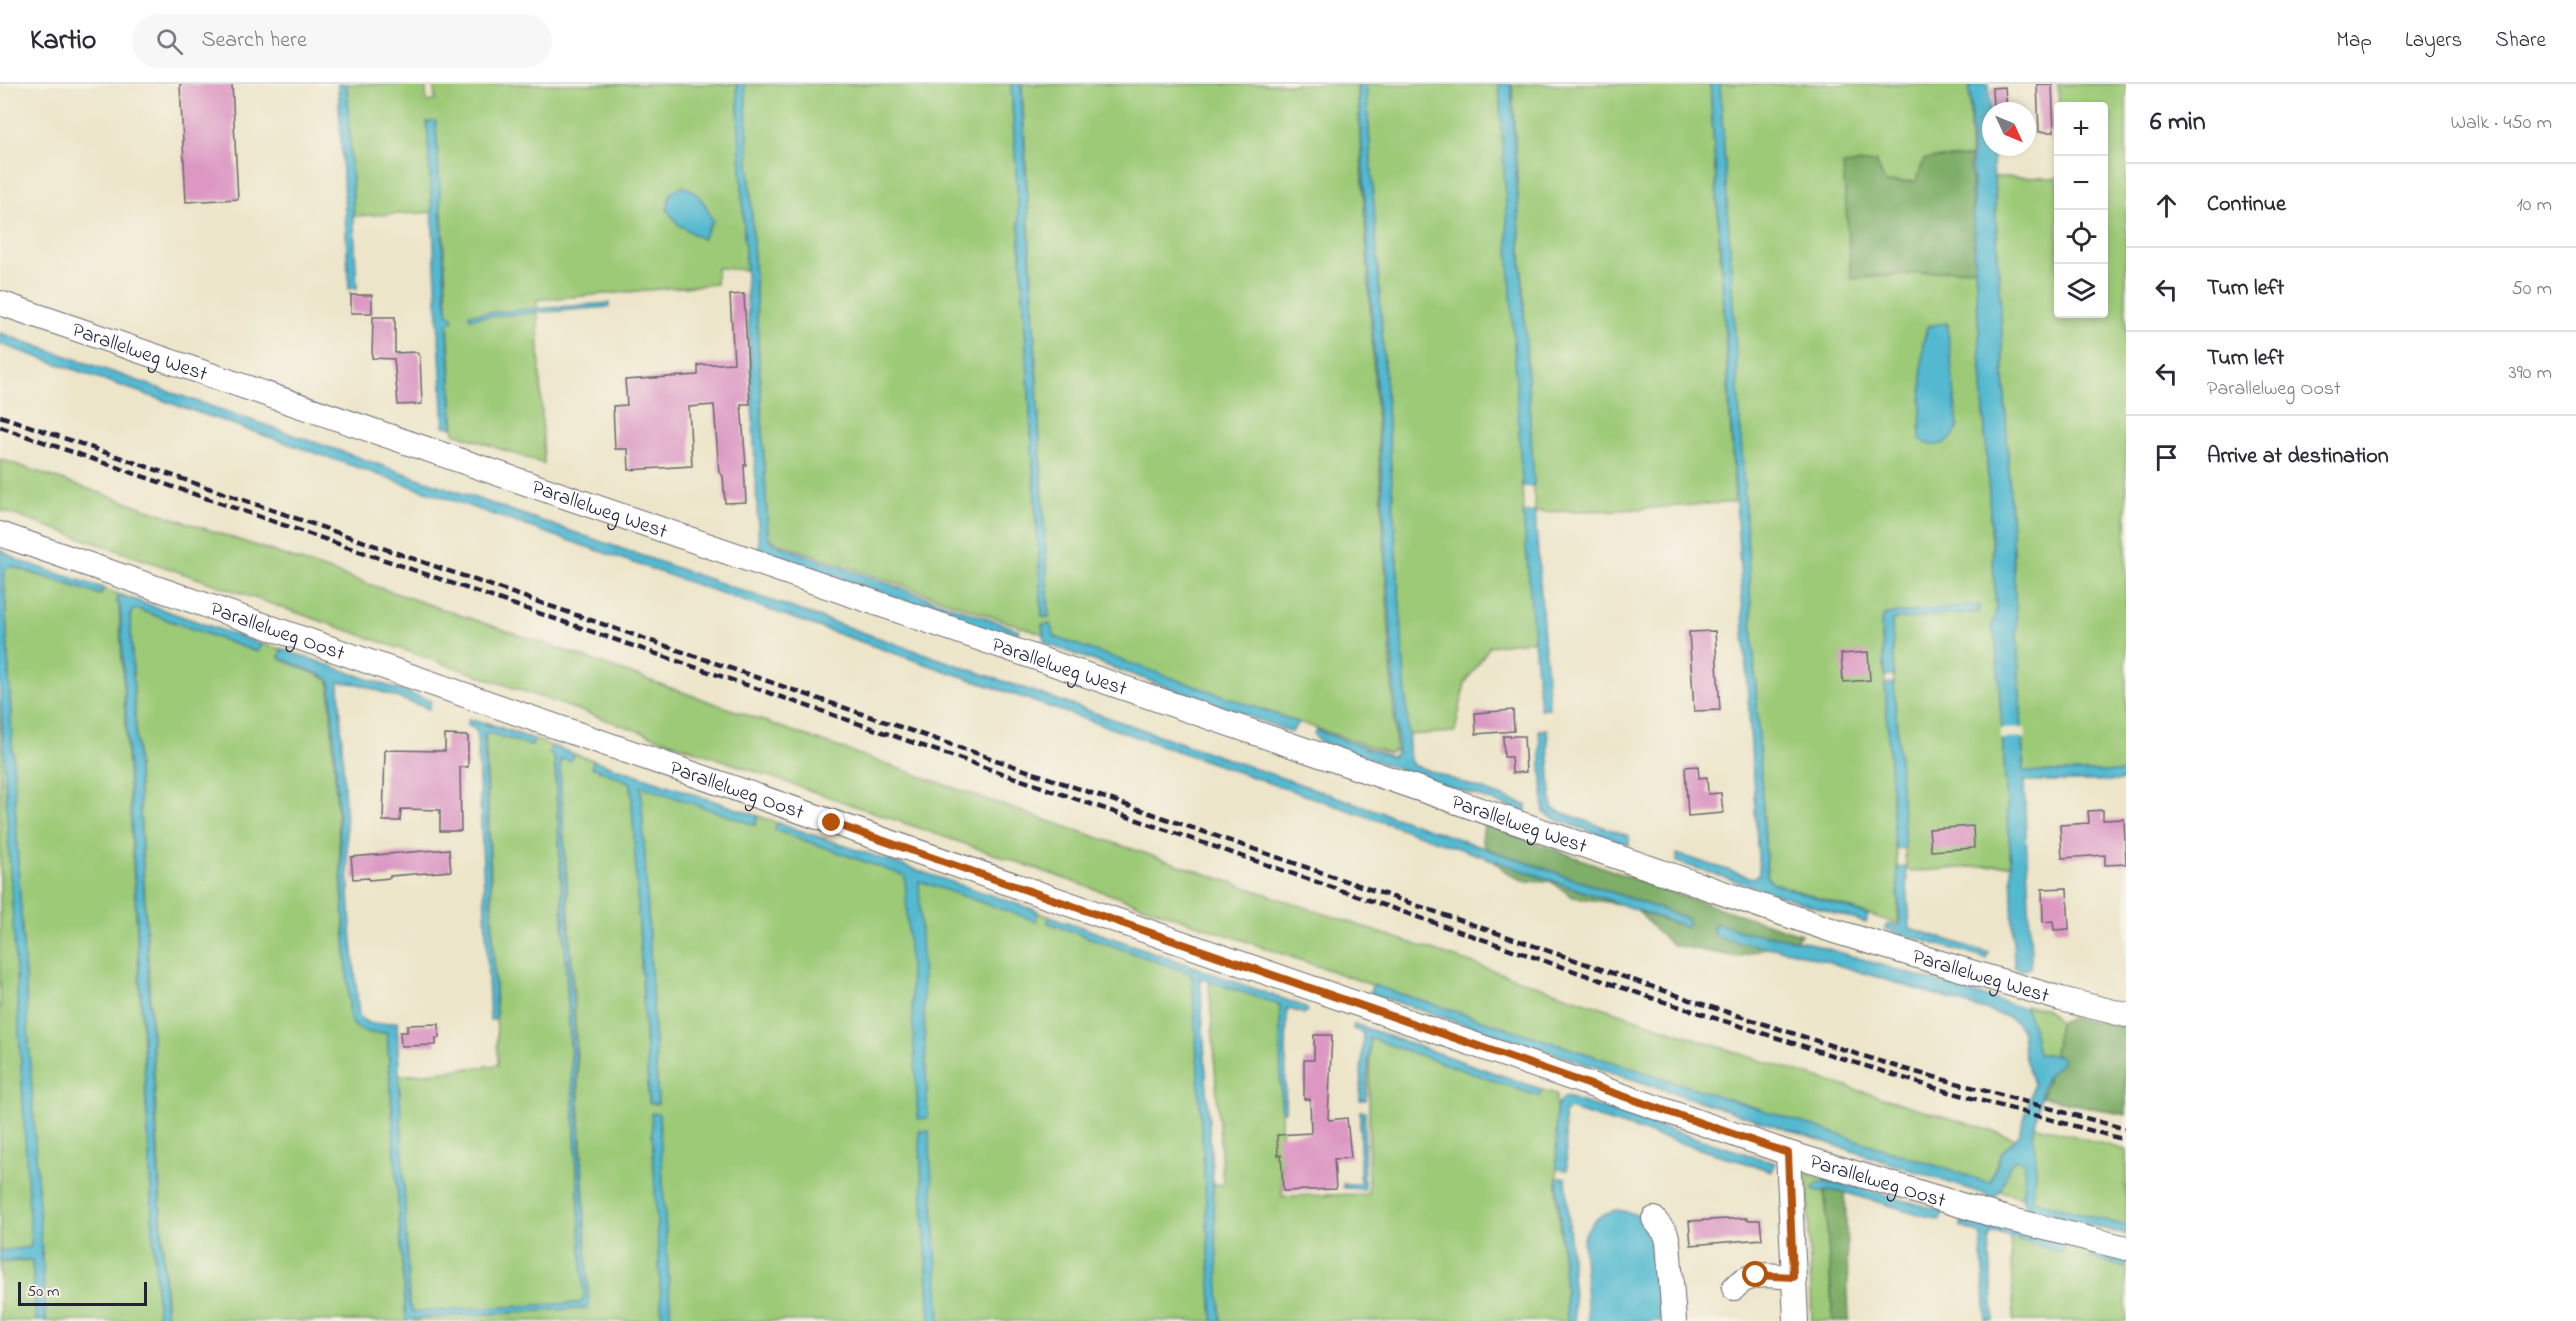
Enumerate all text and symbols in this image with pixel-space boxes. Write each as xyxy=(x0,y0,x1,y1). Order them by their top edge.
search box xyxy=(132,14,552,68)
text: Kartio xyxy=(30,21,96,62)
icon: search xyxy=(153,25,186,58)
text: Search here xyxy=(201,25,307,57)
text: Map xyxy=(2336,26,2372,56)
text: Layers xyxy=(2405,26,2462,56)
text: Share xyxy=(2495,26,2546,56)
north arrow xyxy=(1982,102,2036,156)
map controls xyxy=(2054,102,2108,318)
button: + xyxy=(2054,102,2108,156)
text: 6 min xyxy=(2150,104,2206,142)
text: Walk · 450 m xyxy=(2450,109,2552,138)
button: − xyxy=(2054,156,2108,210)
icon: ahead xyxy=(2150,189,2183,222)
text: Continue xyxy=(2207,189,2286,221)
text: 10 m xyxy=(2516,191,2552,220)
button: locate xyxy=(2054,210,2108,264)
button: layers xyxy=(2054,264,2108,318)
icon: left xyxy=(2150,273,2183,306)
text: Turn left xyxy=(2207,273,2284,305)
text: 50 m xyxy=(2511,275,2552,304)
street label: Parallelweg West xyxy=(68,316,211,390)
text: Turn left xyxy=(2207,343,2284,375)
icon: left xyxy=(2150,357,2183,390)
text: 390 m xyxy=(2509,359,2552,388)
text: Parallelweg Oost xyxy=(2207,375,2341,404)
icon: arrive xyxy=(2150,441,2183,474)
text: Arrive at destination xyxy=(2207,441,2389,473)
street label: Parallelweg West xyxy=(527,473,671,547)
street label: Parallelweg Oost xyxy=(206,595,348,669)
street label: Parallelweg West xyxy=(987,631,1131,705)
street label: Parallelweg Oost xyxy=(665,754,808,828)
street label: Parallelweg West xyxy=(1447,788,1591,862)
route end xyxy=(818,809,844,835)
street label: Parallelweg West xyxy=(1908,942,2053,1012)
street label: Parallelweg Oost xyxy=(1806,1147,1949,1217)
route start xyxy=(1742,1261,1768,1287)
scale bar xyxy=(18,1279,147,1306)
text: 50 m xyxy=(27,1280,59,1304)

